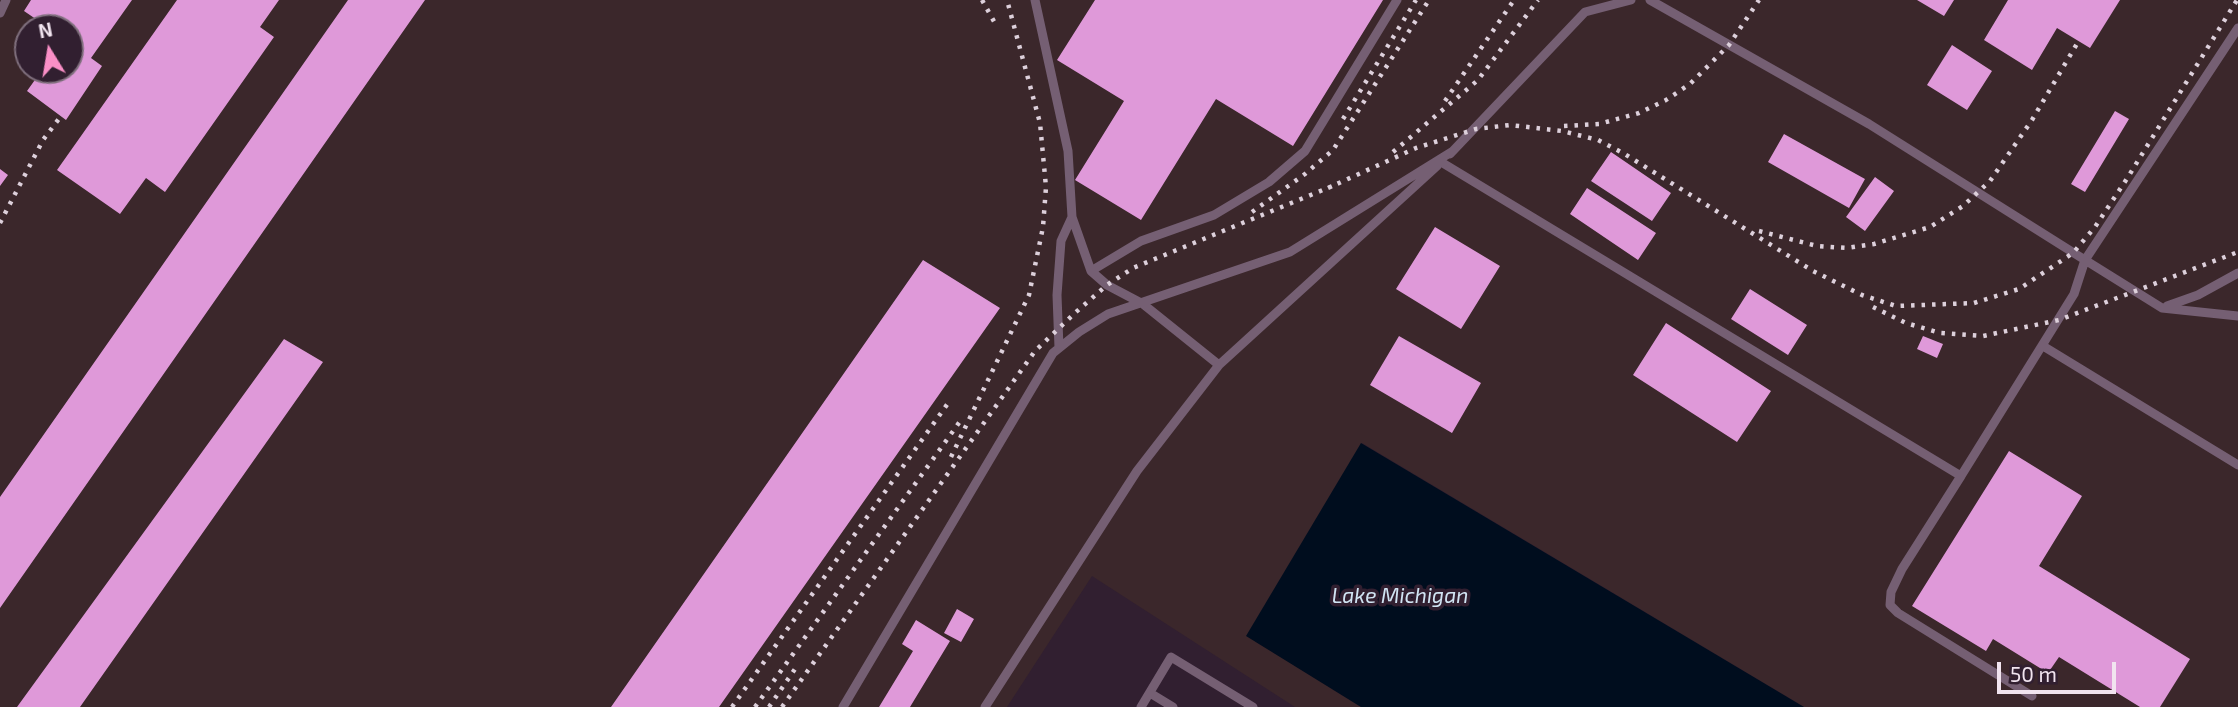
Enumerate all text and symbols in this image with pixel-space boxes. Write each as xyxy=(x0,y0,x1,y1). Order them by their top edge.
north arrow xyxy=(14,14,84,84)
text: N xyxy=(36,17,54,42)
water label: Lake Michigan xyxy=(1332,583,1468,609)
scale bar xyxy=(2000,648,2119,692)
text: 50 m xyxy=(2010,661,2057,686)

